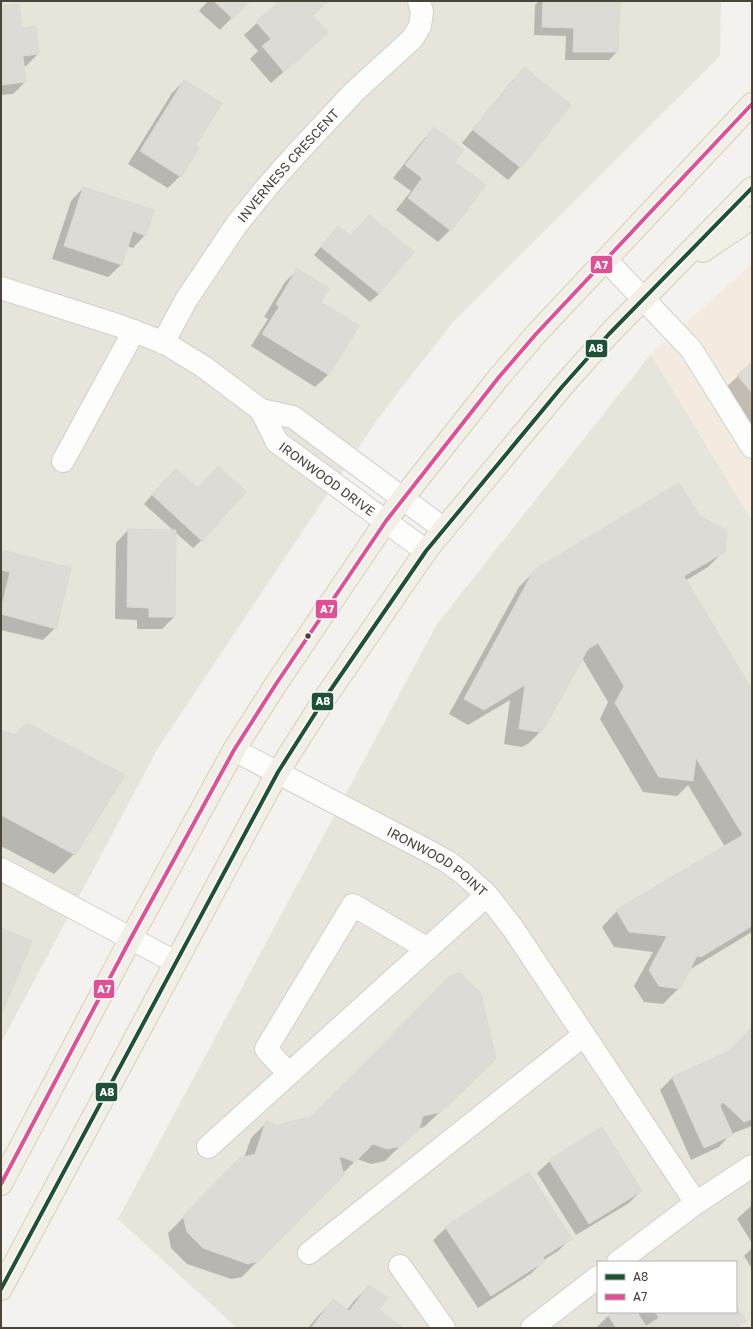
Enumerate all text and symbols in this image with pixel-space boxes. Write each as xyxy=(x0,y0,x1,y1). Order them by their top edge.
street label: INVERNESS CRESCENT xyxy=(234,105,342,225)
line badge: A7 xyxy=(590,255,613,274)
text: A7 xyxy=(594,258,608,271)
line badge: A8 xyxy=(585,339,608,358)
text: A8 xyxy=(589,341,603,354)
street label: IRONWOOD DRIVE xyxy=(276,438,378,519)
line badge: A7 xyxy=(315,599,338,619)
text: A7 xyxy=(320,602,334,615)
unlabelled marker xyxy=(303,631,313,641)
line badge: A8 xyxy=(311,692,334,711)
text: A8 xyxy=(316,694,330,707)
street label: IRONWOOD POINT xyxy=(384,823,491,899)
line badge: A7 xyxy=(93,979,115,999)
text: A7 xyxy=(97,982,111,995)
line badge: A8 xyxy=(95,1082,118,1102)
text: A8 xyxy=(100,1085,114,1098)
legend xyxy=(597,1261,737,1313)
text: A8 xyxy=(633,1269,648,1284)
text: A7 xyxy=(633,1289,647,1304)

